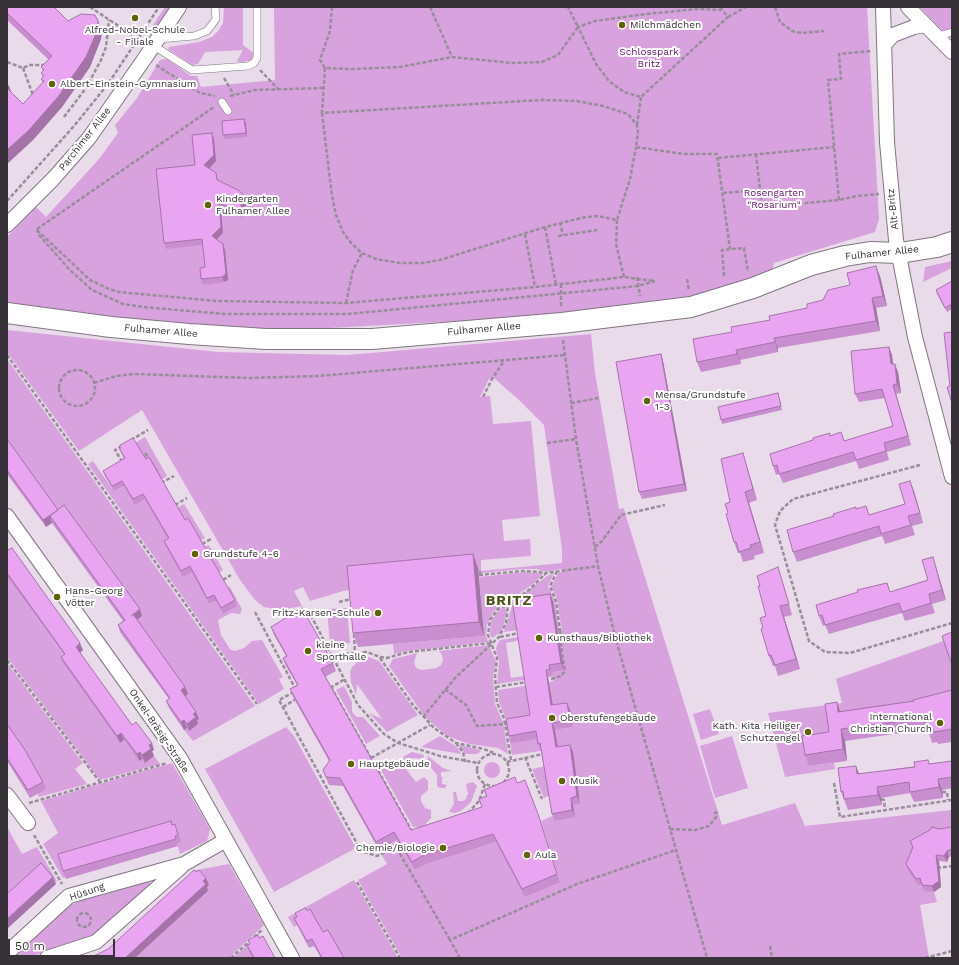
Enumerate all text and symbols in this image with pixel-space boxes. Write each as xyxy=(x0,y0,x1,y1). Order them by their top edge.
marker: Alfred-Nobel-Schule - Filiale xyxy=(130,13,140,23)
place label: Milchmädchen xyxy=(630,19,701,31)
marker: Milchmädchen xyxy=(617,20,627,30)
place label: Alfred-Nobel-Schule - Filiale xyxy=(85,24,185,48)
park label: Schlosspark Britz xyxy=(619,46,679,70)
place label: Albert-Einstein-Gymnasium xyxy=(60,78,196,90)
marker: Albert-Einstein-Gymnasium xyxy=(47,79,57,89)
street label: Parchimer Allee xyxy=(57,105,113,173)
park label: Rosengarten "Rosarium" xyxy=(744,187,804,210)
street label: Alt-Britz xyxy=(885,188,901,230)
place label: Kindergarten Fulhamer Allee xyxy=(216,193,290,216)
marker: Kindergarten Fulhamer Allee xyxy=(203,200,213,210)
street label: Fulhamer Allee xyxy=(845,243,919,263)
street label: Fulhamer Allee xyxy=(447,320,521,338)
street label: Fulhamer Allee xyxy=(124,322,198,340)
place label: Mensa/Grundstufe 1-3 xyxy=(655,389,746,412)
marker: Mensa/Grundstufe 1-3 xyxy=(642,396,652,406)
place label: Grundstufe 4-6 xyxy=(203,548,279,560)
marker: Grundstufe 4-6 xyxy=(190,549,200,559)
place label: Hans-Georg Vötter xyxy=(65,585,123,608)
marker: Hans-Georg Vötter xyxy=(52,592,62,602)
district label: BRITZ xyxy=(486,593,532,609)
place label: Fritz-Karsen-Schule xyxy=(272,607,370,619)
marker: Fritz-Karsen-Schule xyxy=(373,608,383,618)
place label: Kunsthaus/Bibliothek xyxy=(547,632,652,644)
marker: Kunsthaus/Bibliothek xyxy=(534,633,544,643)
place label: kleine Sporthalle xyxy=(316,639,366,662)
marker: kleine Sporthalle xyxy=(303,646,313,656)
street label: Onkel-Bräsig-Straße xyxy=(126,687,192,775)
place label: International Christian Church xyxy=(850,711,932,734)
place label: Oberstufengebäude xyxy=(560,712,656,724)
marker: Oberstufengebäude xyxy=(547,713,557,723)
marker: International Christian Church xyxy=(935,718,945,728)
place label: Kath. Kita Heiliger Schutzengel xyxy=(713,720,800,744)
marker: Kath. Kita Heiliger Schutzengel xyxy=(803,727,813,737)
place label: Hauptgebäude xyxy=(359,758,430,770)
marker: Hauptgebäude xyxy=(346,759,356,769)
place label: Musik xyxy=(570,775,598,787)
marker: Musik xyxy=(557,776,567,786)
place label: Chemie/Biologie xyxy=(356,842,435,854)
marker: Chemie/Biologie xyxy=(438,843,448,853)
place label: Aula xyxy=(535,849,556,861)
marker: Aula xyxy=(522,850,532,860)
street label: Hüsung xyxy=(68,880,106,904)
scale bar xyxy=(10,931,117,957)
text: 50 m xyxy=(15,939,45,953)

